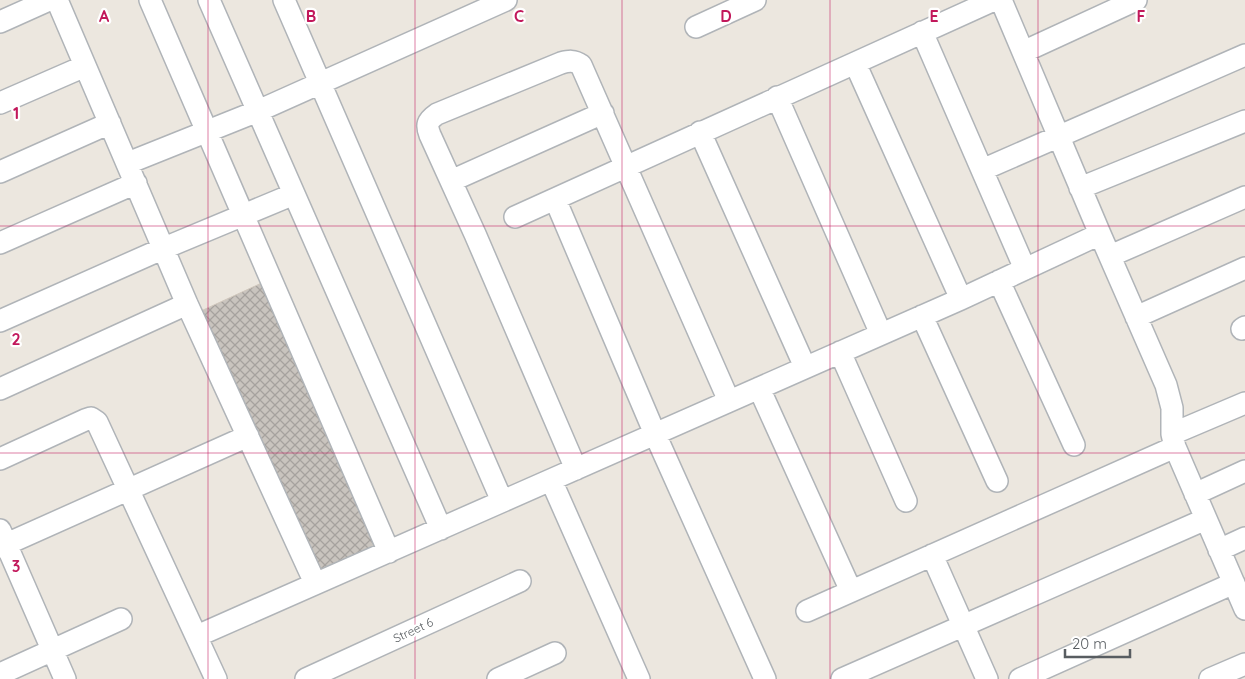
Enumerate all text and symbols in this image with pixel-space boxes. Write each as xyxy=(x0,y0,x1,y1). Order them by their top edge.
text: A xyxy=(99,6,110,26)
text: B xyxy=(306,6,316,26)
text: C xyxy=(514,6,524,26)
text: D xyxy=(720,6,732,26)
text: E xyxy=(929,6,939,26)
text: F xyxy=(1137,6,1146,26)
text: 1 xyxy=(13,103,19,123)
text: 2 xyxy=(11,329,21,349)
text: 3 xyxy=(12,556,20,576)
street label: Street 6 xyxy=(391,614,436,646)
scale bar xyxy=(1065,626,1130,658)
text: 20 m xyxy=(1072,634,1107,653)

